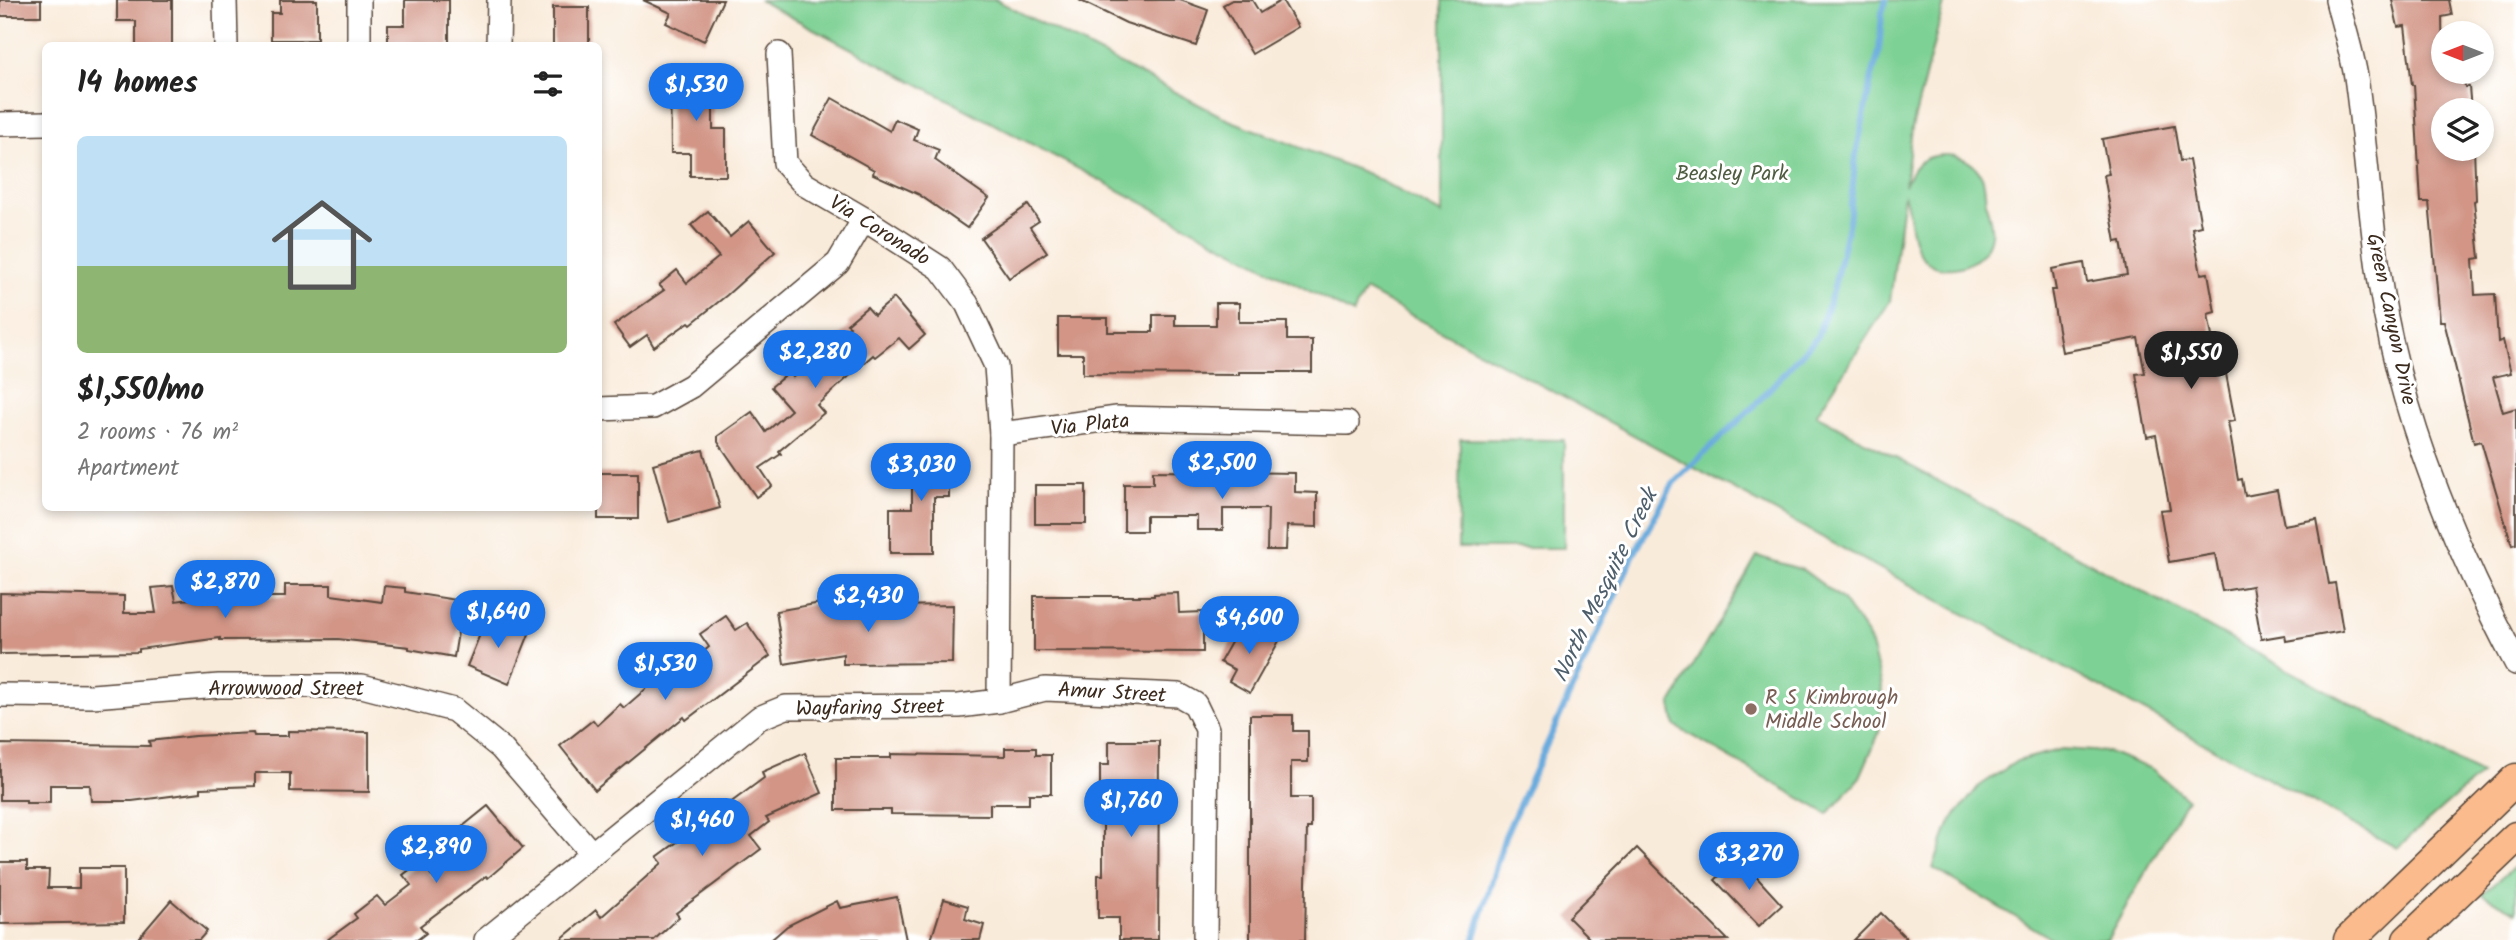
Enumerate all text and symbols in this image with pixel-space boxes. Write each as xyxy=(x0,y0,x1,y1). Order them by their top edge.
north arrow xyxy=(2431,21,2494,84)
map controls xyxy=(2431,21,2494,161)
text: 14 homes xyxy=(77,60,198,108)
pin: $1,530 xyxy=(639,64,753,123)
icon: filters xyxy=(529,65,567,103)
text: $1,530 xyxy=(665,68,727,104)
button: layers xyxy=(2431,98,2494,161)
park label: Beasley Park xyxy=(1676,158,1788,191)
icon: home xyxy=(259,182,385,308)
street label: Via Coronado xyxy=(822,187,936,275)
street label: Green Canyon Drive xyxy=(2356,230,2425,409)
pin: $2,280 xyxy=(758,330,872,390)
pin: $1,550 xyxy=(2134,332,2248,391)
text: $2,280 xyxy=(779,335,851,371)
text: $1,550 xyxy=(2160,336,2222,372)
text: $1,550/mo xyxy=(77,367,204,415)
street label: Via Plata xyxy=(1049,405,1131,446)
text: 2 rooms · 76 m² xyxy=(77,415,238,451)
pin: $2,500 xyxy=(1165,442,1279,501)
pin: $3,030 xyxy=(864,444,978,503)
text: $2,500 xyxy=(1188,446,1256,482)
text: $3,030 xyxy=(887,448,955,484)
text: Apartment xyxy=(77,451,179,487)
water label: North Mesquite Creek xyxy=(1543,480,1670,689)
pin: $2,870 xyxy=(168,560,282,620)
text: $2,870 xyxy=(190,565,260,601)
pin: $2,430 xyxy=(811,574,925,634)
text: $2,430 xyxy=(833,579,903,615)
pin: $1,640 xyxy=(441,590,555,650)
text: $1,640 xyxy=(466,595,530,631)
pin: $4,600 xyxy=(1192,596,1306,656)
text: $4,600 xyxy=(1215,601,1283,637)
pin: $1,530 xyxy=(608,642,722,702)
text: $1,530 xyxy=(634,647,696,683)
street label: Arrowwood Street xyxy=(208,673,365,706)
street label: Amur Street xyxy=(1057,674,1168,713)
place label: R S Kimbrough Middle School xyxy=(1765,682,1898,739)
street label: Wayfaring Street xyxy=(795,691,945,726)
marker: R S Kimbrough Middle School xyxy=(1743,701,1759,717)
pin: $1,760 xyxy=(1074,780,1188,839)
text: $1,760 xyxy=(1100,784,1162,820)
pin: $1,460 xyxy=(645,798,759,858)
text: $1,460 xyxy=(670,803,734,839)
pin: $2,890 xyxy=(379,826,493,885)
text: $2,890 xyxy=(401,830,471,866)
pin: $3,270 xyxy=(1692,832,1806,892)
text: $3,270 xyxy=(1715,837,1783,873)

